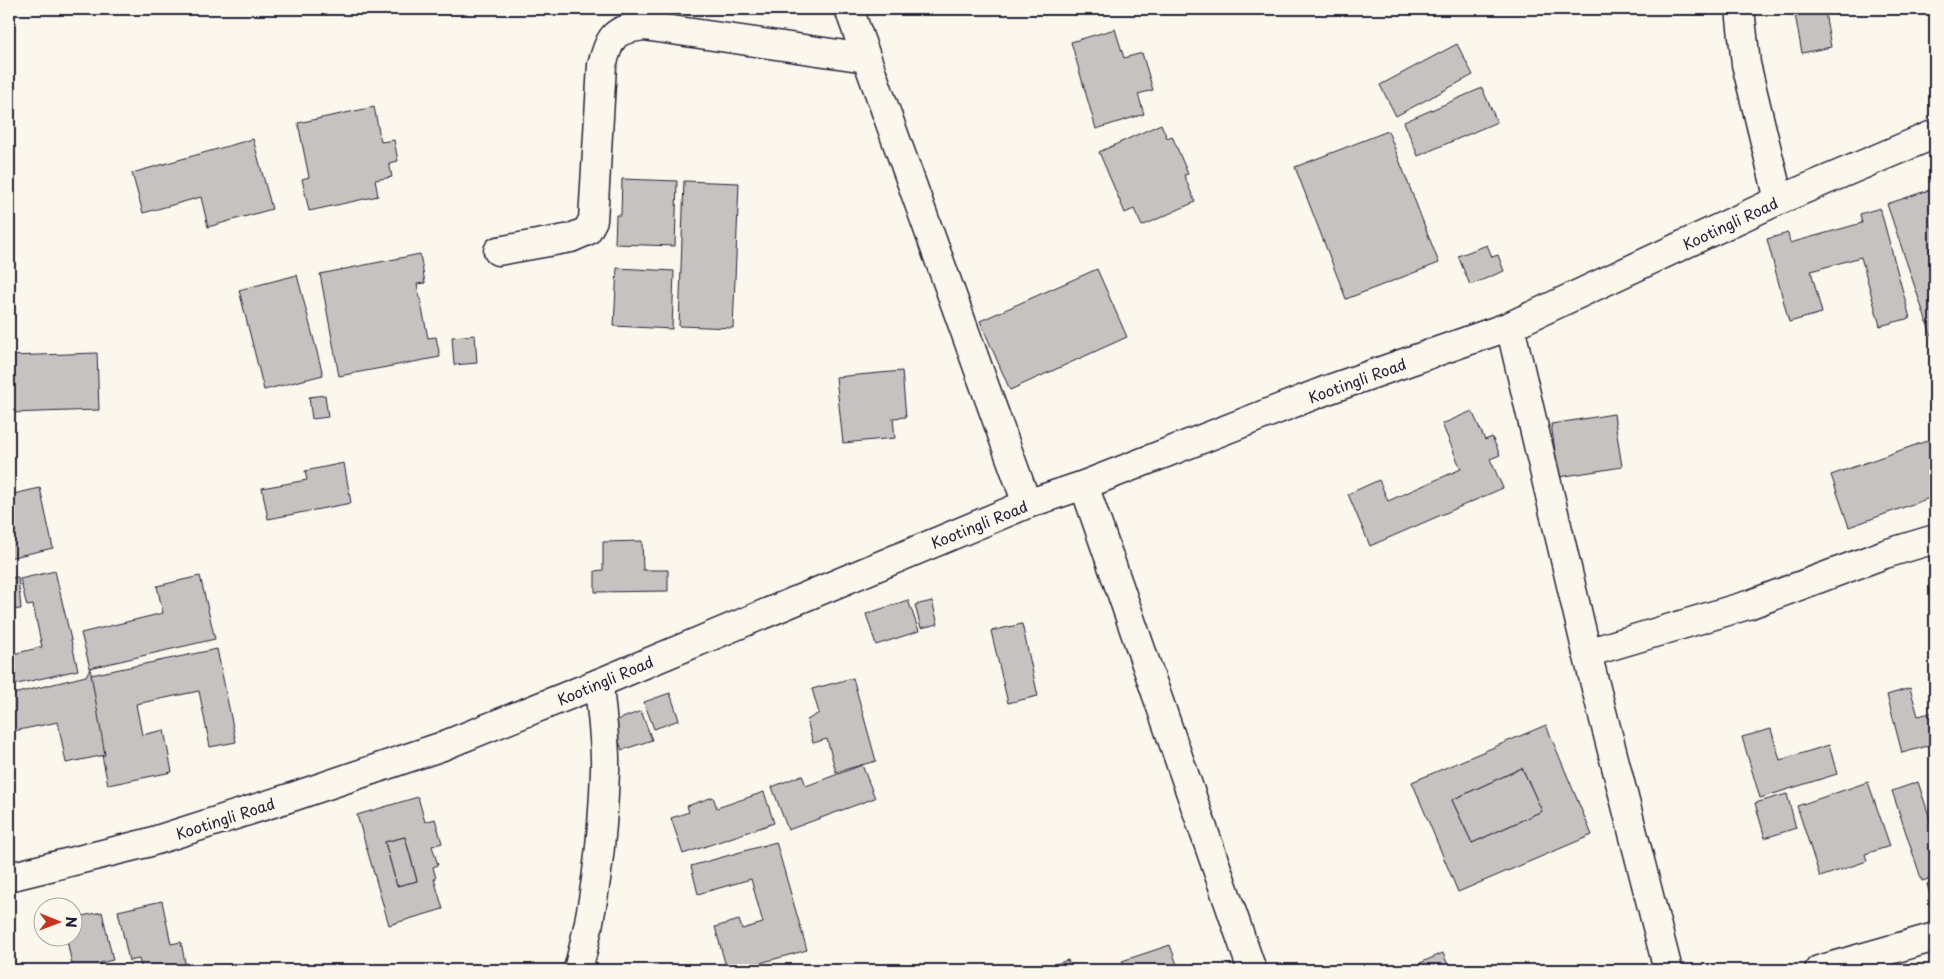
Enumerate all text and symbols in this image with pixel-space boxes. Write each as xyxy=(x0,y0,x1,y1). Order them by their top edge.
street label: Kootingli Road xyxy=(1678,191,1782,255)
street label: Kootingli Road xyxy=(1305,352,1409,408)
street label: Kootingli Road xyxy=(927,494,1031,554)
street label: Kootingli Road xyxy=(553,649,657,711)
street label: Kootingli Road xyxy=(172,791,278,845)
north arrow xyxy=(32,896,82,946)
text: N xyxy=(61,917,82,928)

